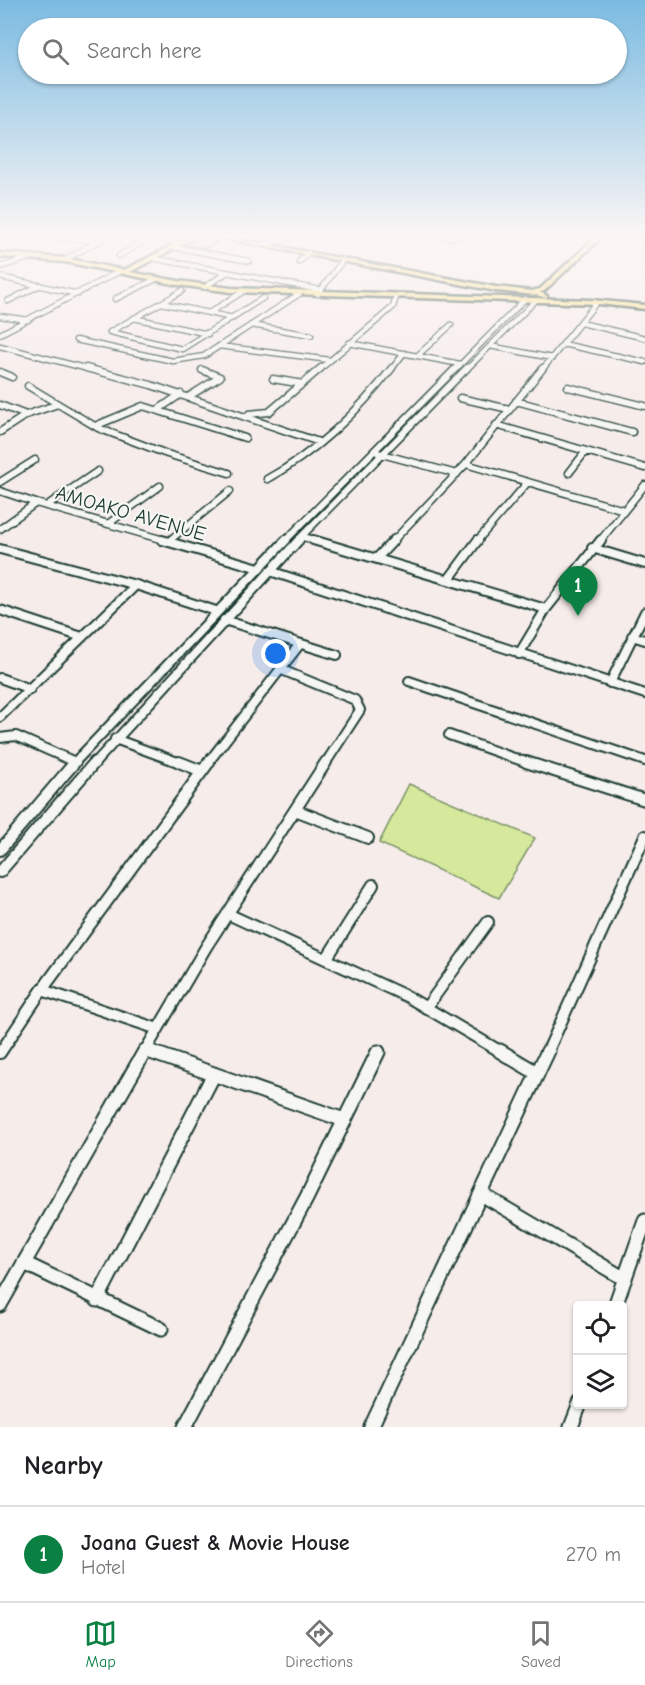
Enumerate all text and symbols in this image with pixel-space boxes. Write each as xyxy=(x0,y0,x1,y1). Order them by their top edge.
search box xyxy=(18,18,627,84)
icon: search xyxy=(39,35,72,68)
text: Search here xyxy=(87,38,202,64)
street label: AMOAKO AVENUE xyxy=(53,481,209,546)
pin: 1 xyxy=(558,566,598,616)
your location xyxy=(261,639,290,668)
map controls xyxy=(573,1301,627,1409)
button: locate xyxy=(573,1301,627,1355)
button: layers xyxy=(573,1355,627,1409)
text: Nearby xyxy=(24,1451,103,1481)
text: Joana Guest & Movie House xyxy=(81,1530,350,1556)
text: 1 xyxy=(40,1543,47,1566)
text: 270 m xyxy=(566,1543,621,1566)
text: Hotel xyxy=(81,1556,125,1579)
tab: Map xyxy=(84,1617,117,1671)
tab: Directions xyxy=(285,1617,353,1671)
tab: Saved xyxy=(521,1617,561,1671)

